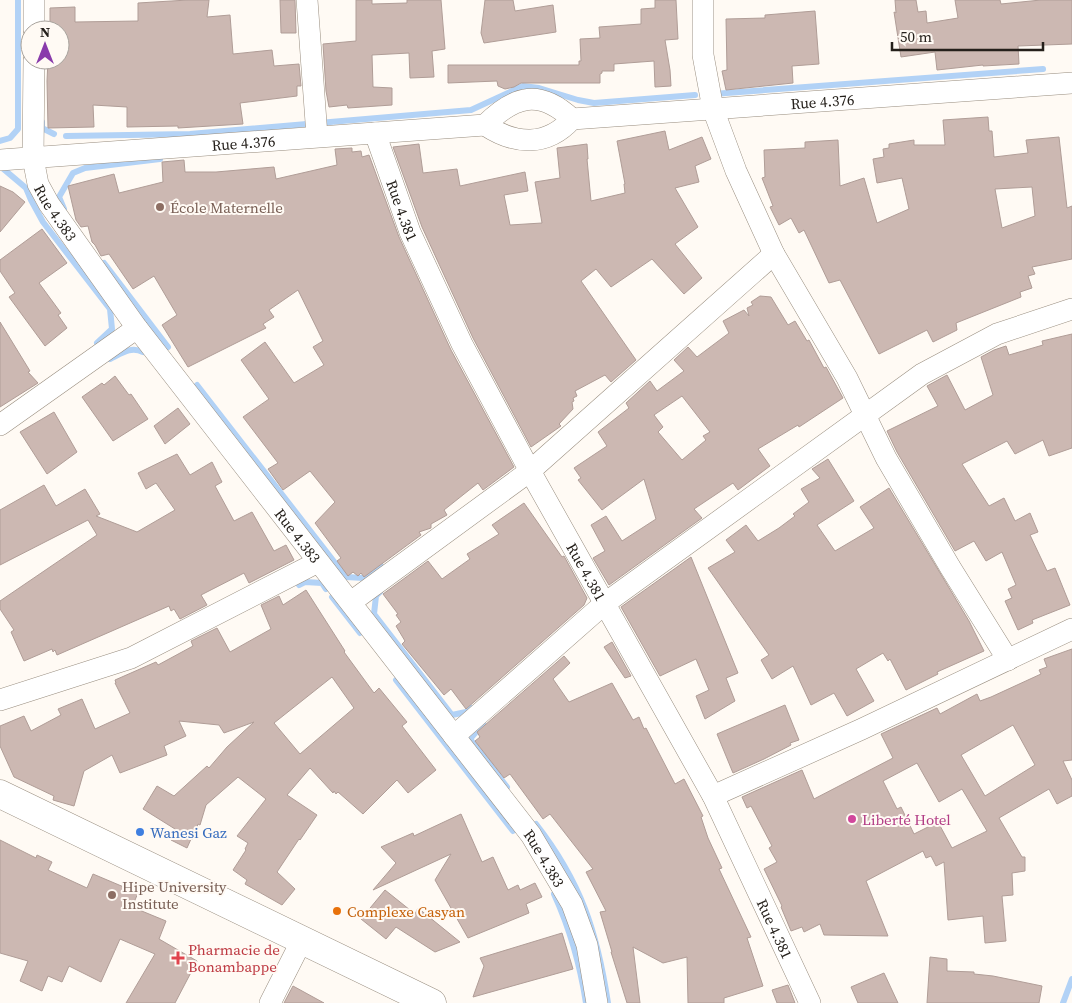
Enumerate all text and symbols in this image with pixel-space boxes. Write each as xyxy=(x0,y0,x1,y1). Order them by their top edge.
north arrow xyxy=(20,20,70,70)
scale bar xyxy=(892,20,1043,52)
text: N xyxy=(40,22,50,42)
text: 50 m xyxy=(900,26,932,47)
street label: Rue 4.376 xyxy=(790,88,855,114)
street label: Rue 4.376 xyxy=(211,130,276,155)
street label: Rue 4.381 xyxy=(382,177,423,245)
street label: Rue 4.383 xyxy=(30,180,82,245)
place label: École Maternelle xyxy=(170,197,283,218)
marker: École Maternelle xyxy=(154,201,166,213)
street label: Rue 4.383 xyxy=(270,504,326,567)
street label: Rue 4.381 xyxy=(562,539,611,605)
place label: Liberté Hotel xyxy=(862,809,951,830)
marker: Liberté Hotel xyxy=(846,813,858,825)
place label: Wanesi Gaz xyxy=(150,822,227,843)
street label: Rue 4.383 xyxy=(519,824,570,891)
marker: Wanesi Gaz xyxy=(134,826,146,838)
place label: Hipe University Institute xyxy=(122,876,227,914)
marker: Hipe University Institute xyxy=(106,889,118,901)
street label: Rue 4.381 xyxy=(752,895,798,962)
place label: Complexe Casyan xyxy=(347,901,465,922)
marker: Complexe Casyan xyxy=(331,905,343,917)
place label: Pharmacie de Bonambappe xyxy=(188,939,280,977)
marker: Pharmacie de Bonambappe xyxy=(172,952,184,964)

